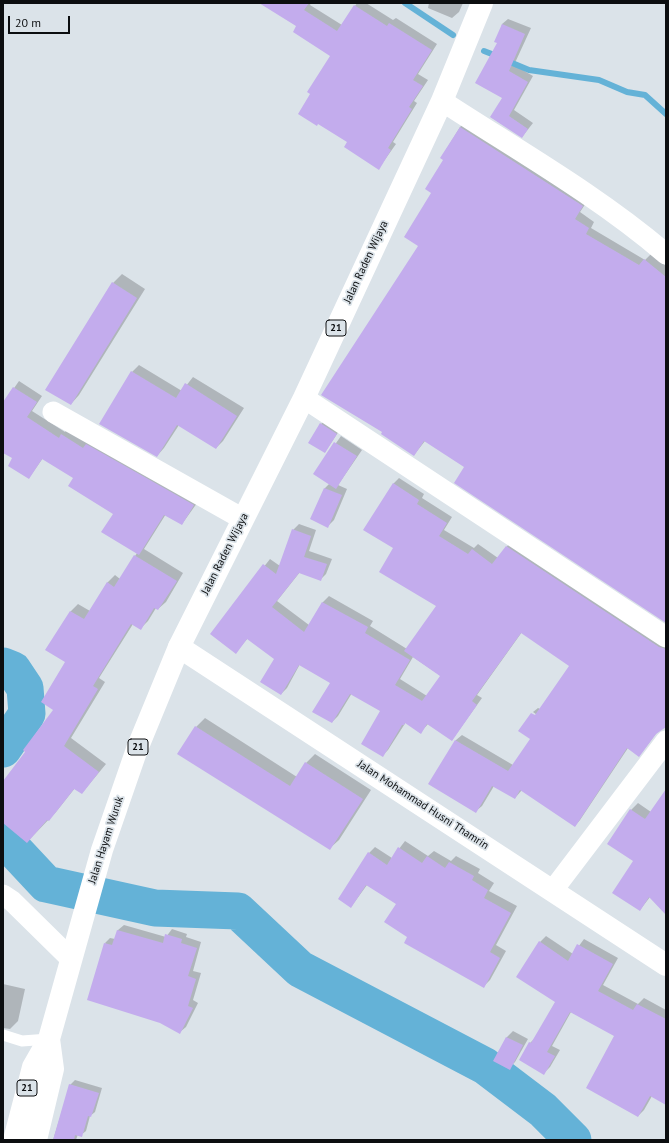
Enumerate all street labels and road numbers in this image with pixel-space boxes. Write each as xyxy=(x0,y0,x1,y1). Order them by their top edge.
street label: Jalan Raden Wijaya xyxy=(341,219,391,305)
road number: 21 xyxy=(326,320,346,336)
street label: Jalan Raden Wijaya xyxy=(199,511,251,597)
road number: 21 xyxy=(128,739,148,755)
street label: Jalan Mohammad Husni Thamrin xyxy=(355,758,491,852)
street label: Jalan Hayam Wuruk xyxy=(86,795,126,885)
road number: 21 xyxy=(17,1080,37,1096)

